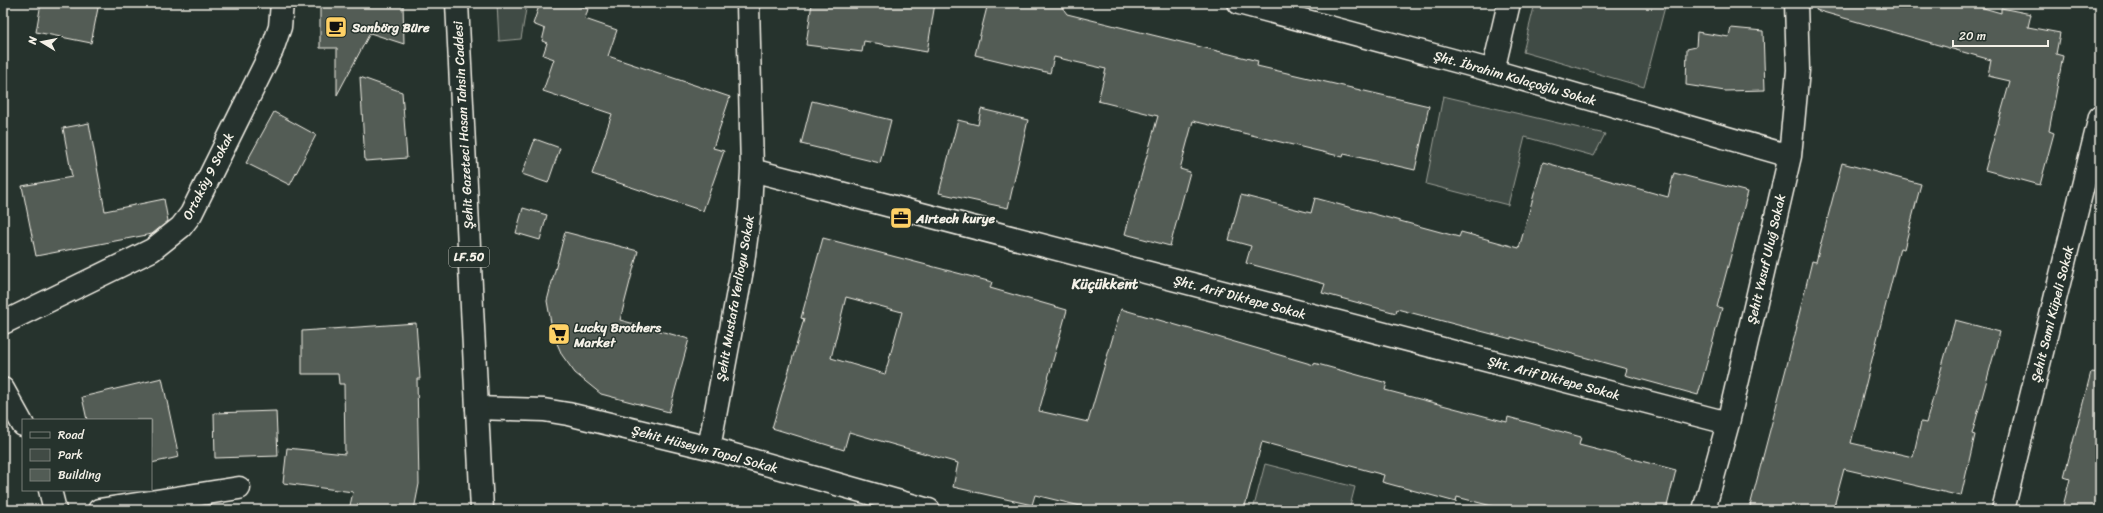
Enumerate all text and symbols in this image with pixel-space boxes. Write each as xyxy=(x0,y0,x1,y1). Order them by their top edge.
cafe icon: Sanbörg Büre xyxy=(323,14,349,40)
place label: Sanbörg Büre xyxy=(351,16,430,39)
street label: Şehit Gazeteci Hasan Tahsin Caddesi xyxy=(446,20,480,230)
north arrow xyxy=(22,22,62,62)
scale bar xyxy=(1953,22,2048,48)
text: 20 m xyxy=(1959,25,1986,47)
text: N xyxy=(22,35,43,47)
street label: Şht. İbrahim Kolaçoğlu Sokak xyxy=(1431,44,1599,112)
street label: Ortaköy 9 Sokak xyxy=(176,128,240,224)
street label: Şehit Yusuf Uluğ Sokak xyxy=(1740,192,1792,326)
office icon: Airtech kurye xyxy=(888,205,914,231)
place label: Airtech kurye xyxy=(915,207,995,230)
street label: Şehit Mustafa Yerliogu Sokak xyxy=(709,213,761,383)
street label: Şehit Sami Küpeli Sokak xyxy=(2024,243,2080,385)
road number: LF.50 xyxy=(449,247,489,267)
street label: Şht. Arif Diktepe Sokak xyxy=(1171,268,1309,326)
district label: Küçükkent xyxy=(1071,272,1139,297)
place label: Lucky Brothers Market xyxy=(573,316,662,354)
supermarket icon: Lucky Brothers Market xyxy=(546,321,572,347)
street label: Şht. Arif Diktepe Sokak xyxy=(1485,349,1623,407)
street label: Şehit Hüseyin Topal Sokak xyxy=(629,418,781,480)
legend xyxy=(22,419,152,491)
text: Road xyxy=(58,424,85,446)
text: Park xyxy=(58,444,83,466)
text: Building xyxy=(58,464,101,486)

